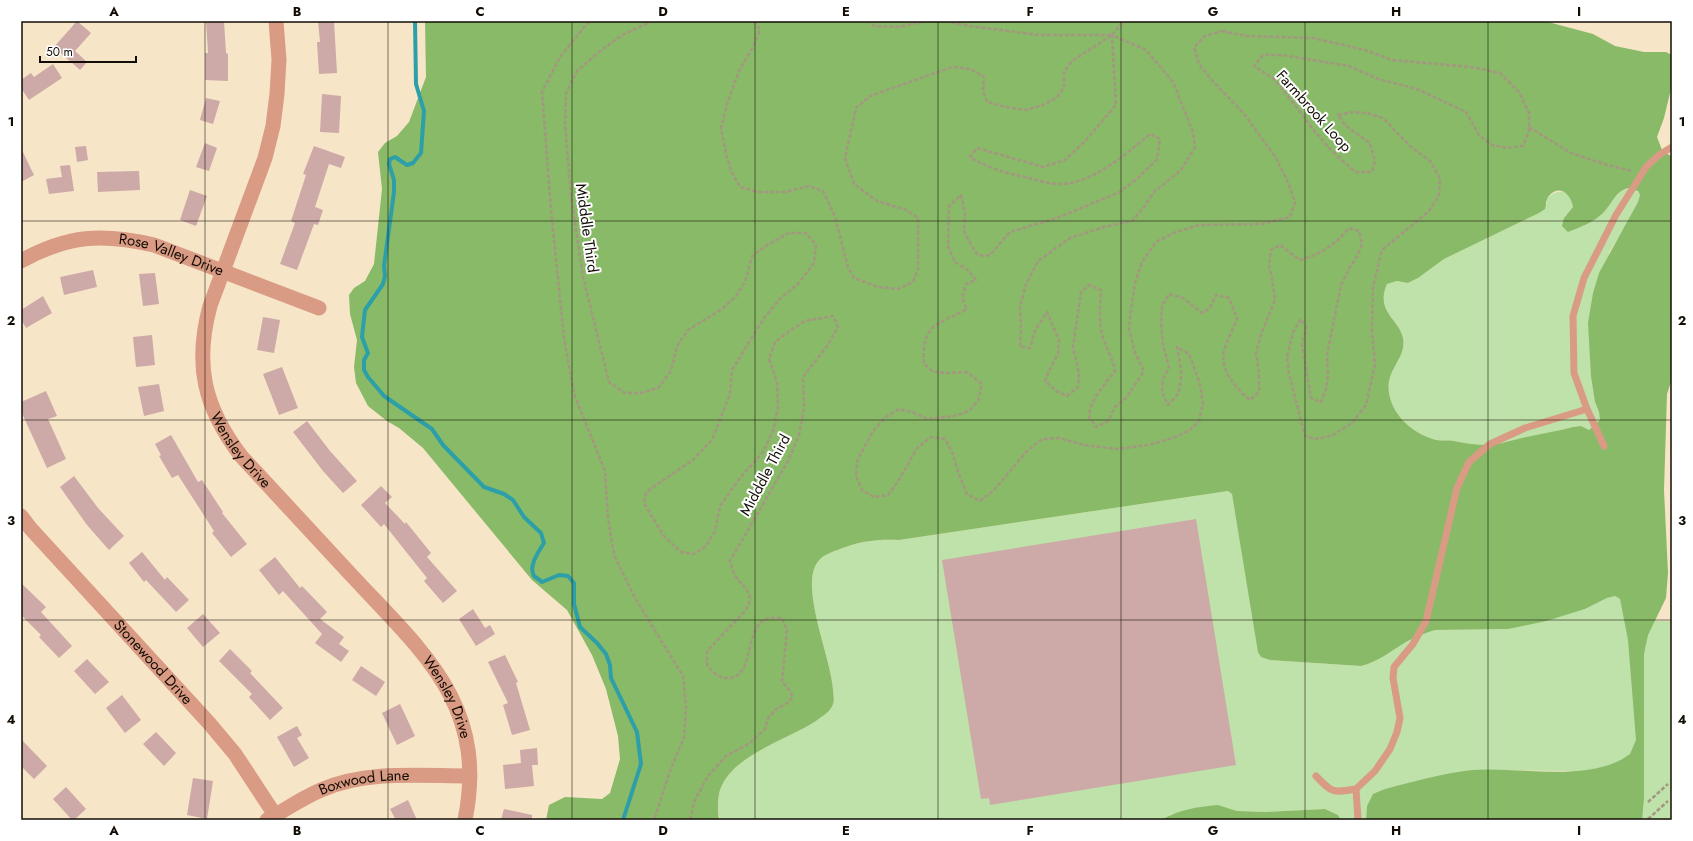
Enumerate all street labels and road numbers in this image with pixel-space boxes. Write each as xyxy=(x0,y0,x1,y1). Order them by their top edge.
street label: Farmbrook Loop xyxy=(1271,65,1357,157)
street label: Midddle Third xyxy=(570,182,604,274)
street label: Rose Valley Drive xyxy=(118,228,227,282)
street label: Wensley Drive xyxy=(205,408,277,493)
street label: Midddle Third xyxy=(734,430,796,520)
street label: Stonewood Drive xyxy=(108,615,198,710)
street label: Wensley Drive xyxy=(417,651,477,741)
street label: Boxwood Lane xyxy=(315,764,410,801)

